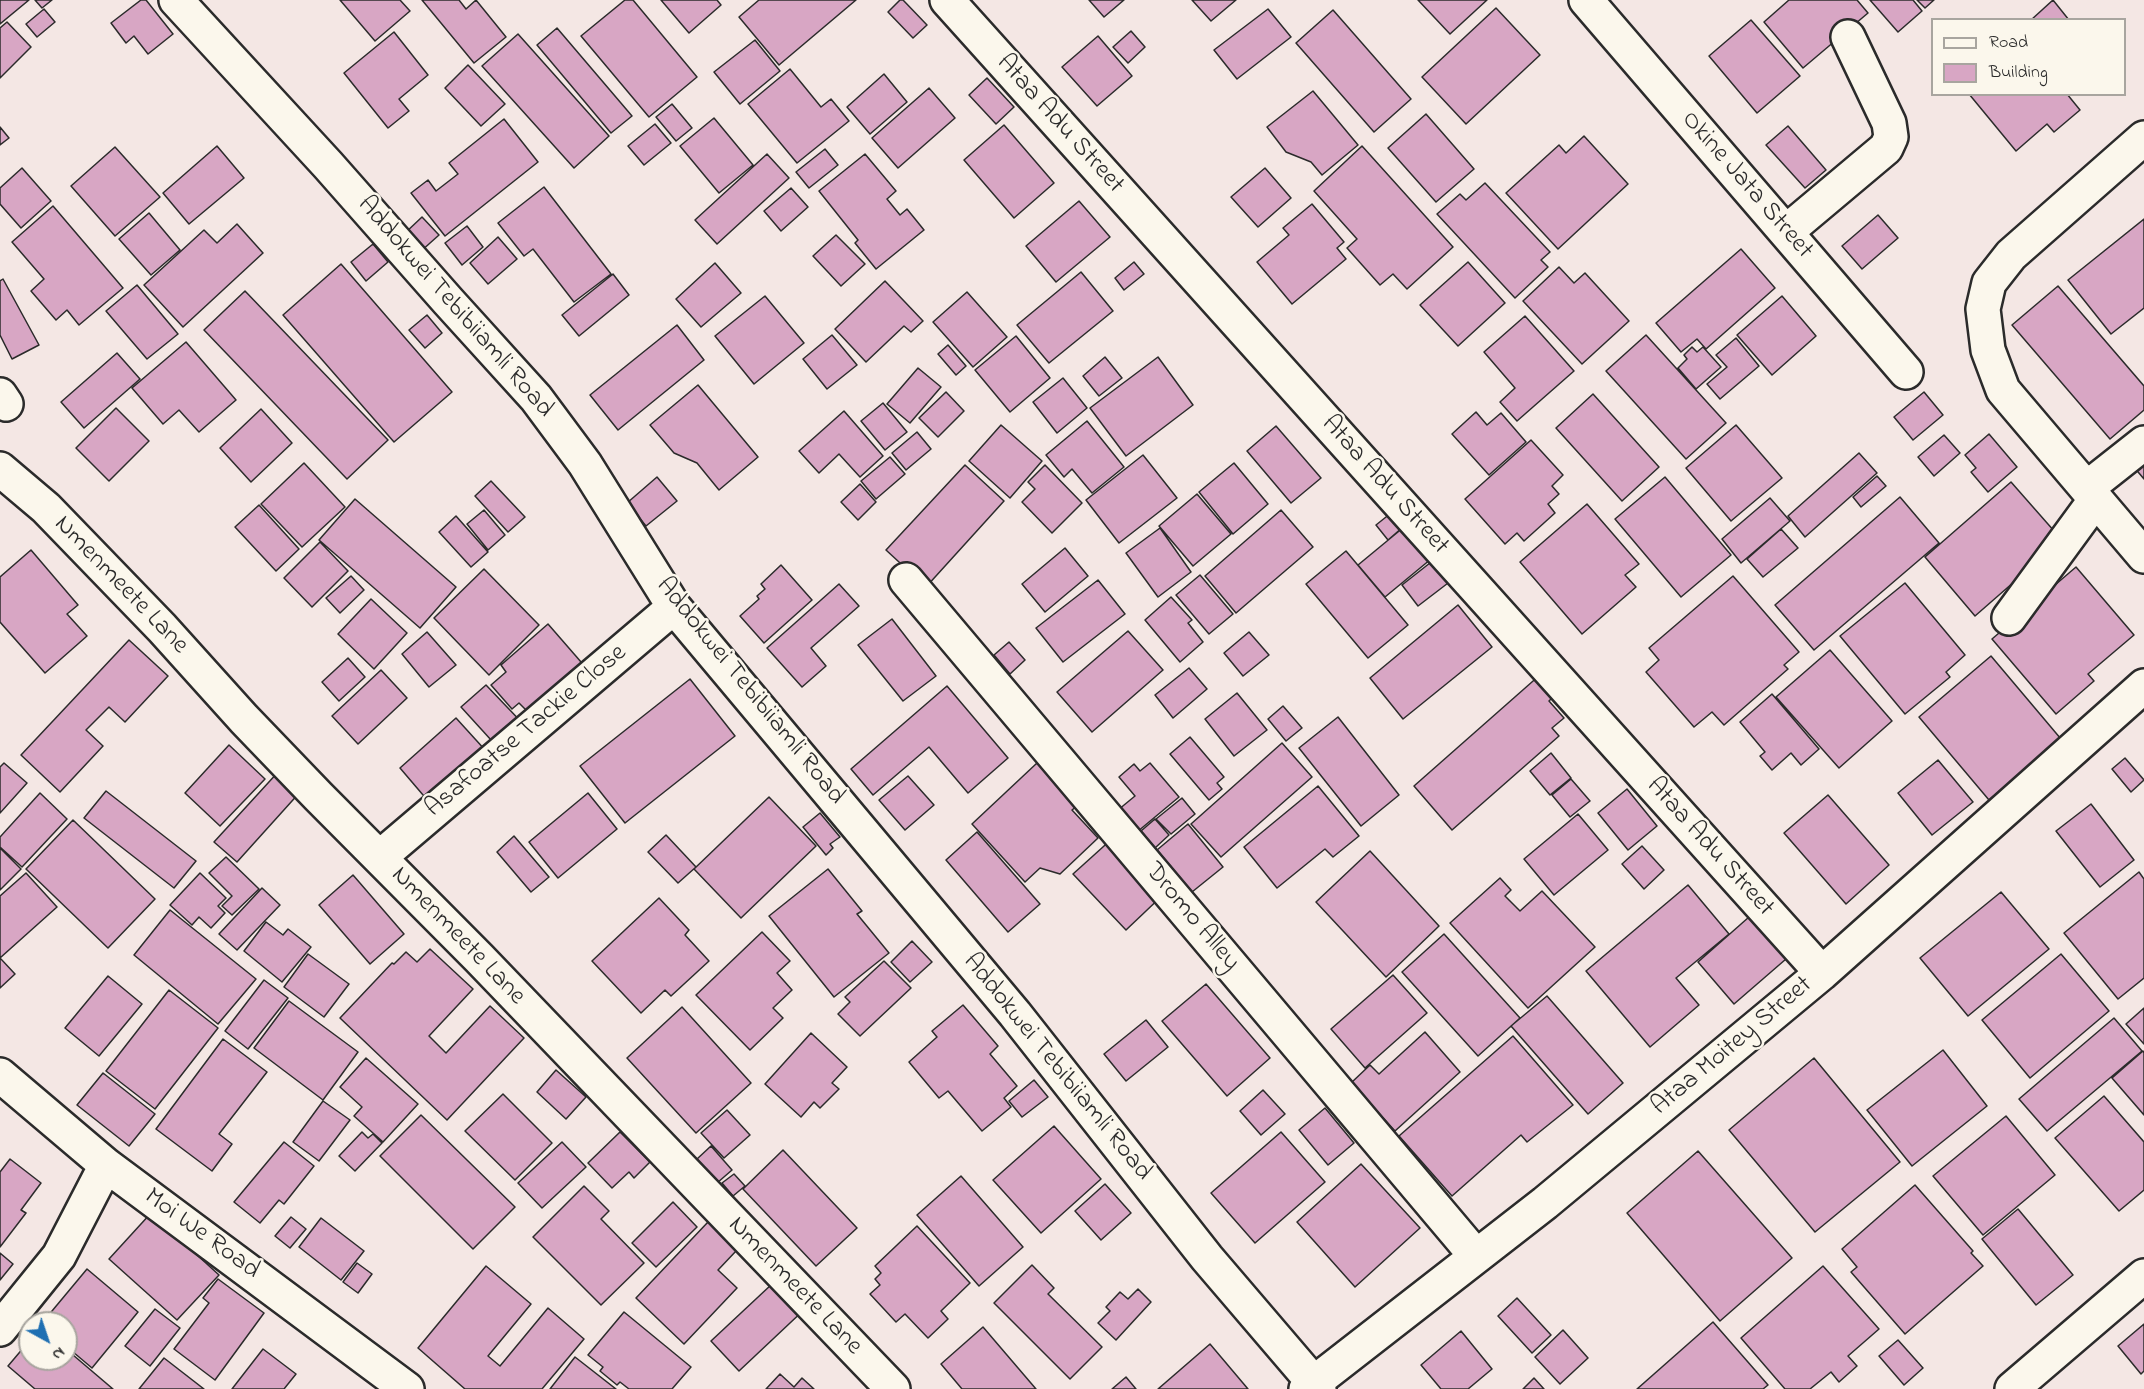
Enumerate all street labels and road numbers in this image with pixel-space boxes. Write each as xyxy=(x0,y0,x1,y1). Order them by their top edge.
street label: Ataa Adu Street xyxy=(988,49,1130,201)
street label: Okine Jata Street xyxy=(1673,106,1819,266)
street label: Addokwei Tebibiiamli Road xyxy=(349,191,559,425)
street label: Ataa Adu Street xyxy=(1313,410,1455,562)
street label: Nmenmeete Lane xyxy=(46,510,194,662)
street label: Addokwei Tebibiiamli Road xyxy=(648,572,850,812)
street label: Asafoatse Tackie Close xyxy=(420,639,634,825)
street label: Ataa Adu Street xyxy=(1638,772,1780,924)
street label: Dromo Alley xyxy=(1137,858,1245,978)
street label: Nmenmeete Lane xyxy=(383,861,531,1013)
street label: Addokwei Tebibiiamli Road xyxy=(955,948,1157,1188)
street label: Ataa Moitey Street xyxy=(1646,971,1820,1123)
street label: Moi We Road xyxy=(137,1183,265,1287)
street label: Nmenmeete Lane xyxy=(720,1211,868,1363)

